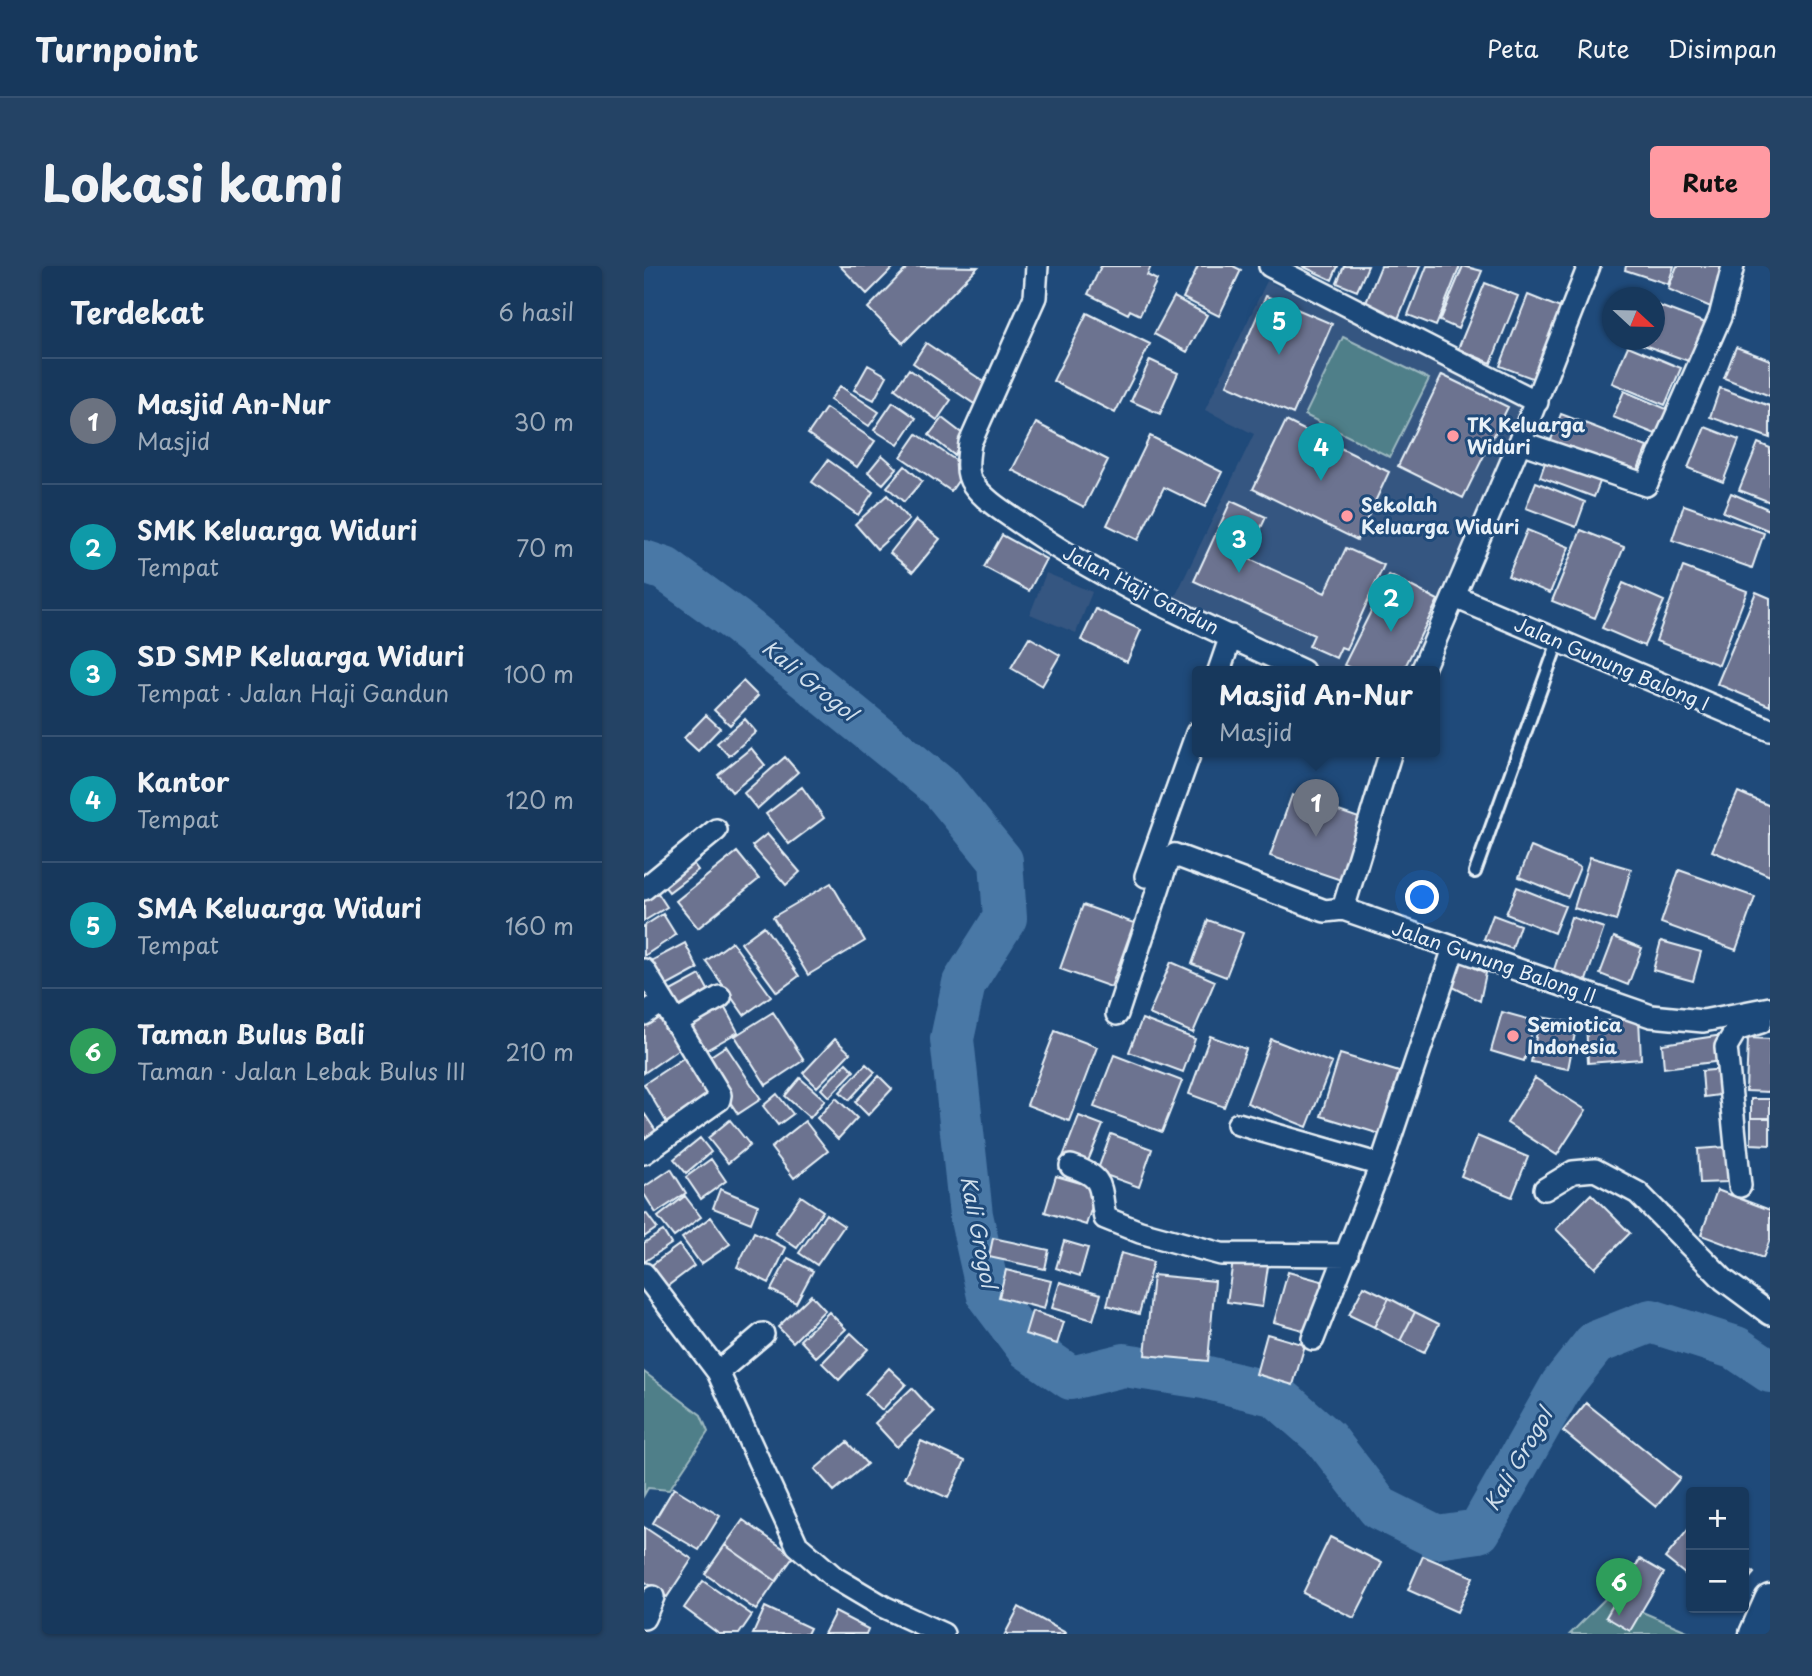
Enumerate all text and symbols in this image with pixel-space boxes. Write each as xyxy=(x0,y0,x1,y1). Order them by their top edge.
text: Turnpoint xyxy=(35,23,199,73)
text: Peta xyxy=(1487,30,1539,66)
text: Rute xyxy=(1577,30,1629,66)
text: Disimpan xyxy=(1667,30,1777,66)
text: Lokasi kami xyxy=(42,145,343,219)
button: Rute xyxy=(1650,146,1770,218)
north arrow xyxy=(1602,287,1665,350)
text: Terdekat xyxy=(70,289,205,334)
text: 6 hasil xyxy=(499,294,574,329)
pin: 5 xyxy=(1256,297,1302,355)
text: Masjid An-Nur xyxy=(137,384,331,423)
text: 1 xyxy=(88,404,99,439)
text: 30 m xyxy=(513,404,574,439)
place label: TK Keluarga Widuri xyxy=(1467,410,1585,460)
text: Masjid xyxy=(137,423,211,458)
pin: 4 xyxy=(1298,423,1344,481)
marker: TK Keluarga Widuri xyxy=(1445,428,1461,444)
place label: Sekolah Keluarga Widuri xyxy=(1361,490,1519,540)
marker: Sekolah Keluarga Widuri xyxy=(1339,508,1355,524)
text: SMK Keluarga Widuri xyxy=(137,510,418,549)
pin: 3 xyxy=(1216,515,1262,573)
text: 2 xyxy=(85,530,101,565)
text: 70 m xyxy=(516,530,574,565)
street label: Jalan Haji Gandun xyxy=(1059,538,1224,641)
text: Tempat xyxy=(137,549,219,584)
pin: 2 xyxy=(1368,574,1414,632)
street label: Jalan Gunung Balong I xyxy=(1510,609,1714,717)
water label: Kali Grogol xyxy=(756,631,867,730)
text: SD SMP Keluarga Widuri xyxy=(137,636,464,675)
text: 3 xyxy=(85,656,101,691)
text: 100 m xyxy=(504,656,574,691)
popup xyxy=(1192,666,1440,757)
text: Tempat · Jalan Haji Gandun xyxy=(137,675,449,710)
text: Masjid An-Nur xyxy=(1219,675,1413,714)
text: Masjid xyxy=(1219,714,1293,749)
text: Kantor xyxy=(137,762,229,801)
pin: 1 xyxy=(1293,779,1339,837)
text: 4 xyxy=(85,782,101,817)
text: 120 m xyxy=(506,782,574,817)
text: Tempat xyxy=(137,801,219,836)
your location xyxy=(1405,880,1439,914)
text: SMA Keluarga Widuri xyxy=(137,888,422,927)
text: 5 xyxy=(86,908,100,943)
text: 160 m xyxy=(505,908,574,943)
street label: Jalan Gunung Balong II xyxy=(1389,913,1600,1009)
text: Tempat xyxy=(137,927,219,962)
place label: Semiotica Indonesia xyxy=(1527,1010,1622,1060)
text: Taman Bulus Bali xyxy=(137,1014,365,1053)
marker: Semiotica Indonesia xyxy=(1505,1028,1521,1044)
text: 6 xyxy=(85,1034,101,1069)
text: 210 m xyxy=(506,1034,574,1069)
text: Taman · Jalan Lebak Bulus III xyxy=(137,1053,466,1088)
water label: Kali Grogol xyxy=(953,1173,1007,1294)
water label: Kali Grogol xyxy=(1475,1399,1561,1516)
map controls xyxy=(1686,1487,1749,1613)
button: + xyxy=(1686,1487,1749,1550)
button: − xyxy=(1686,1550,1749,1613)
pin: 6 xyxy=(1596,1558,1642,1616)

